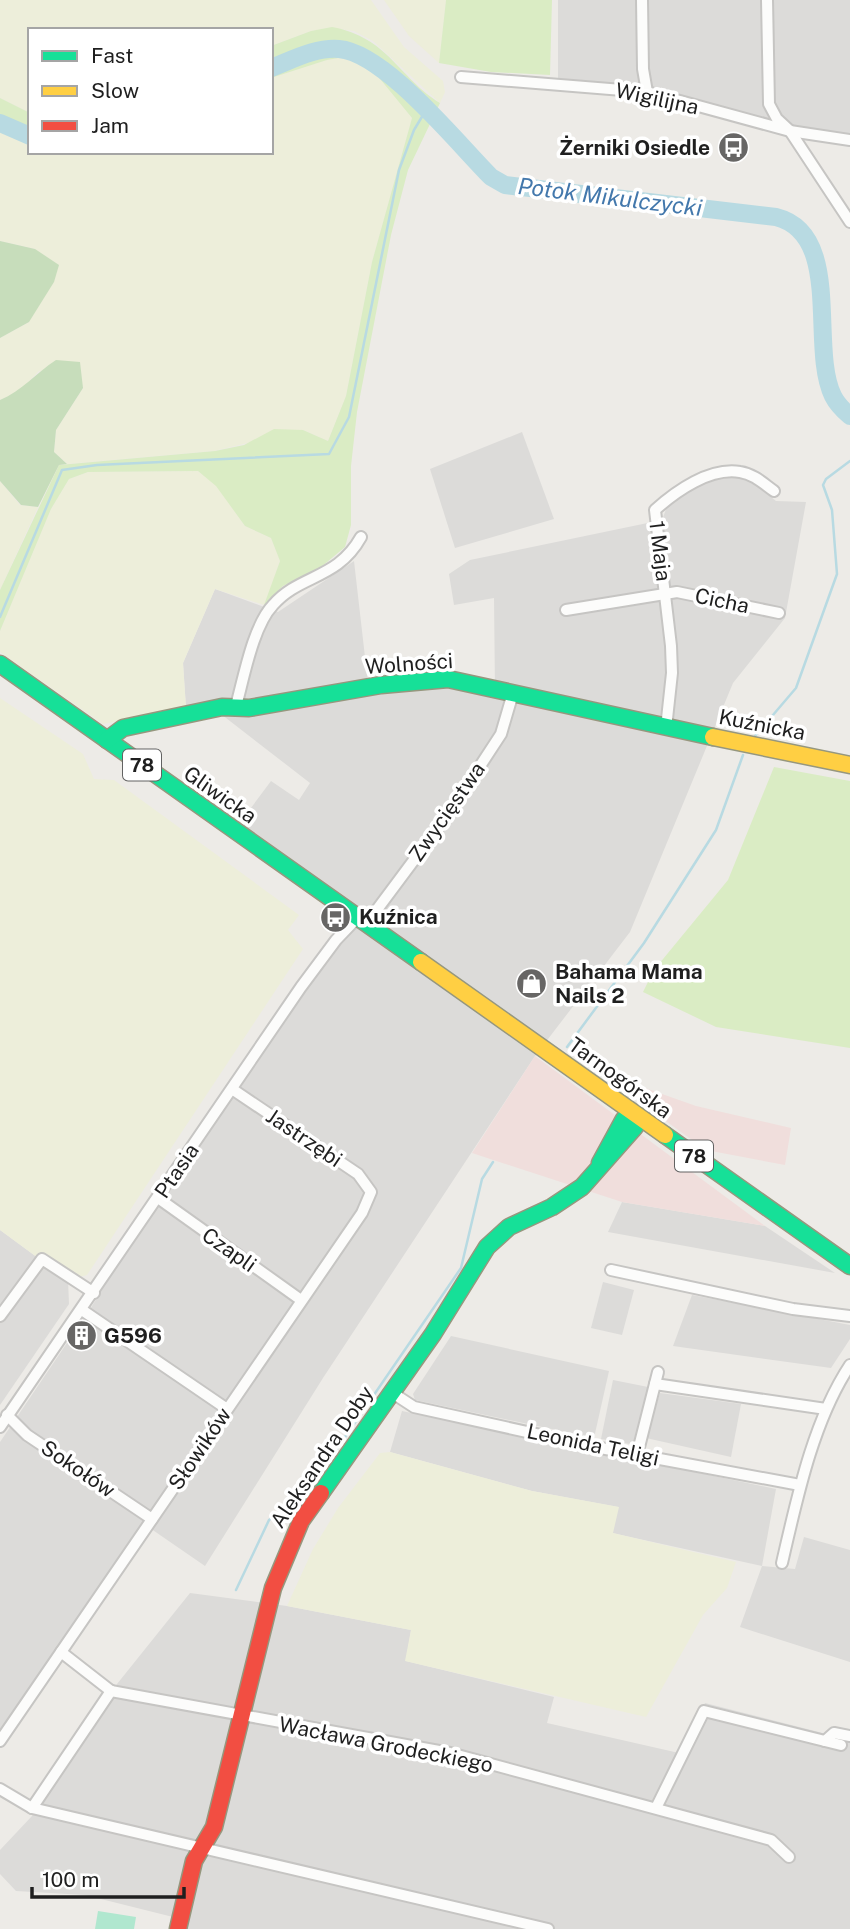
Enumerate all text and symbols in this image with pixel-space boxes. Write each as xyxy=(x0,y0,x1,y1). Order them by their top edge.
legend xyxy=(28,28,273,154)
text: Fast xyxy=(91,43,133,68)
text: Slow xyxy=(91,78,139,103)
street label: Wigilijna xyxy=(613,78,701,120)
text: Jam xyxy=(91,113,129,138)
bus stop icon: Żerniki Osiedle xyxy=(716,131,750,165)
place label: Żerniki Osiedle xyxy=(559,135,710,160)
water label: Potok Mikulczycki xyxy=(516,172,704,221)
street label: 1 Maja xyxy=(644,519,677,583)
street label: Cicha xyxy=(693,583,751,618)
street label: Wolności xyxy=(364,648,454,679)
street label: Kuźnicka xyxy=(717,704,808,745)
road number: 78 xyxy=(123,750,161,780)
street label: Zwycięstwa xyxy=(403,757,490,866)
street label: Gliwicka xyxy=(179,761,261,829)
bus stop icon: Kuźnica xyxy=(319,900,353,934)
place label: Kuźnica xyxy=(359,904,438,929)
place label: Bahama Mama Nails 2 xyxy=(555,959,703,1008)
shop icon: Bahama Mama Nails 2 xyxy=(515,967,549,1001)
street label: Tarnogórska xyxy=(564,1032,677,1123)
street label: Jastrzębi xyxy=(262,1103,347,1172)
street label: Ptasia xyxy=(149,1139,204,1203)
road number: 78 xyxy=(675,1140,713,1172)
street label: Czapli xyxy=(197,1222,261,1277)
building icon: G596 xyxy=(64,1319,98,1353)
place label: G596 xyxy=(104,1323,162,1348)
street label: Aleksandra Doby xyxy=(265,1381,378,1532)
street label: Słowików xyxy=(163,1403,236,1495)
street label: Leonida Teligi xyxy=(525,1418,662,1471)
street label: Sokołów xyxy=(36,1435,120,1502)
street label: Wacława Grodeckiego xyxy=(277,1711,495,1778)
scale bar xyxy=(32,1856,184,1900)
text: 100 m xyxy=(42,1867,99,1892)

